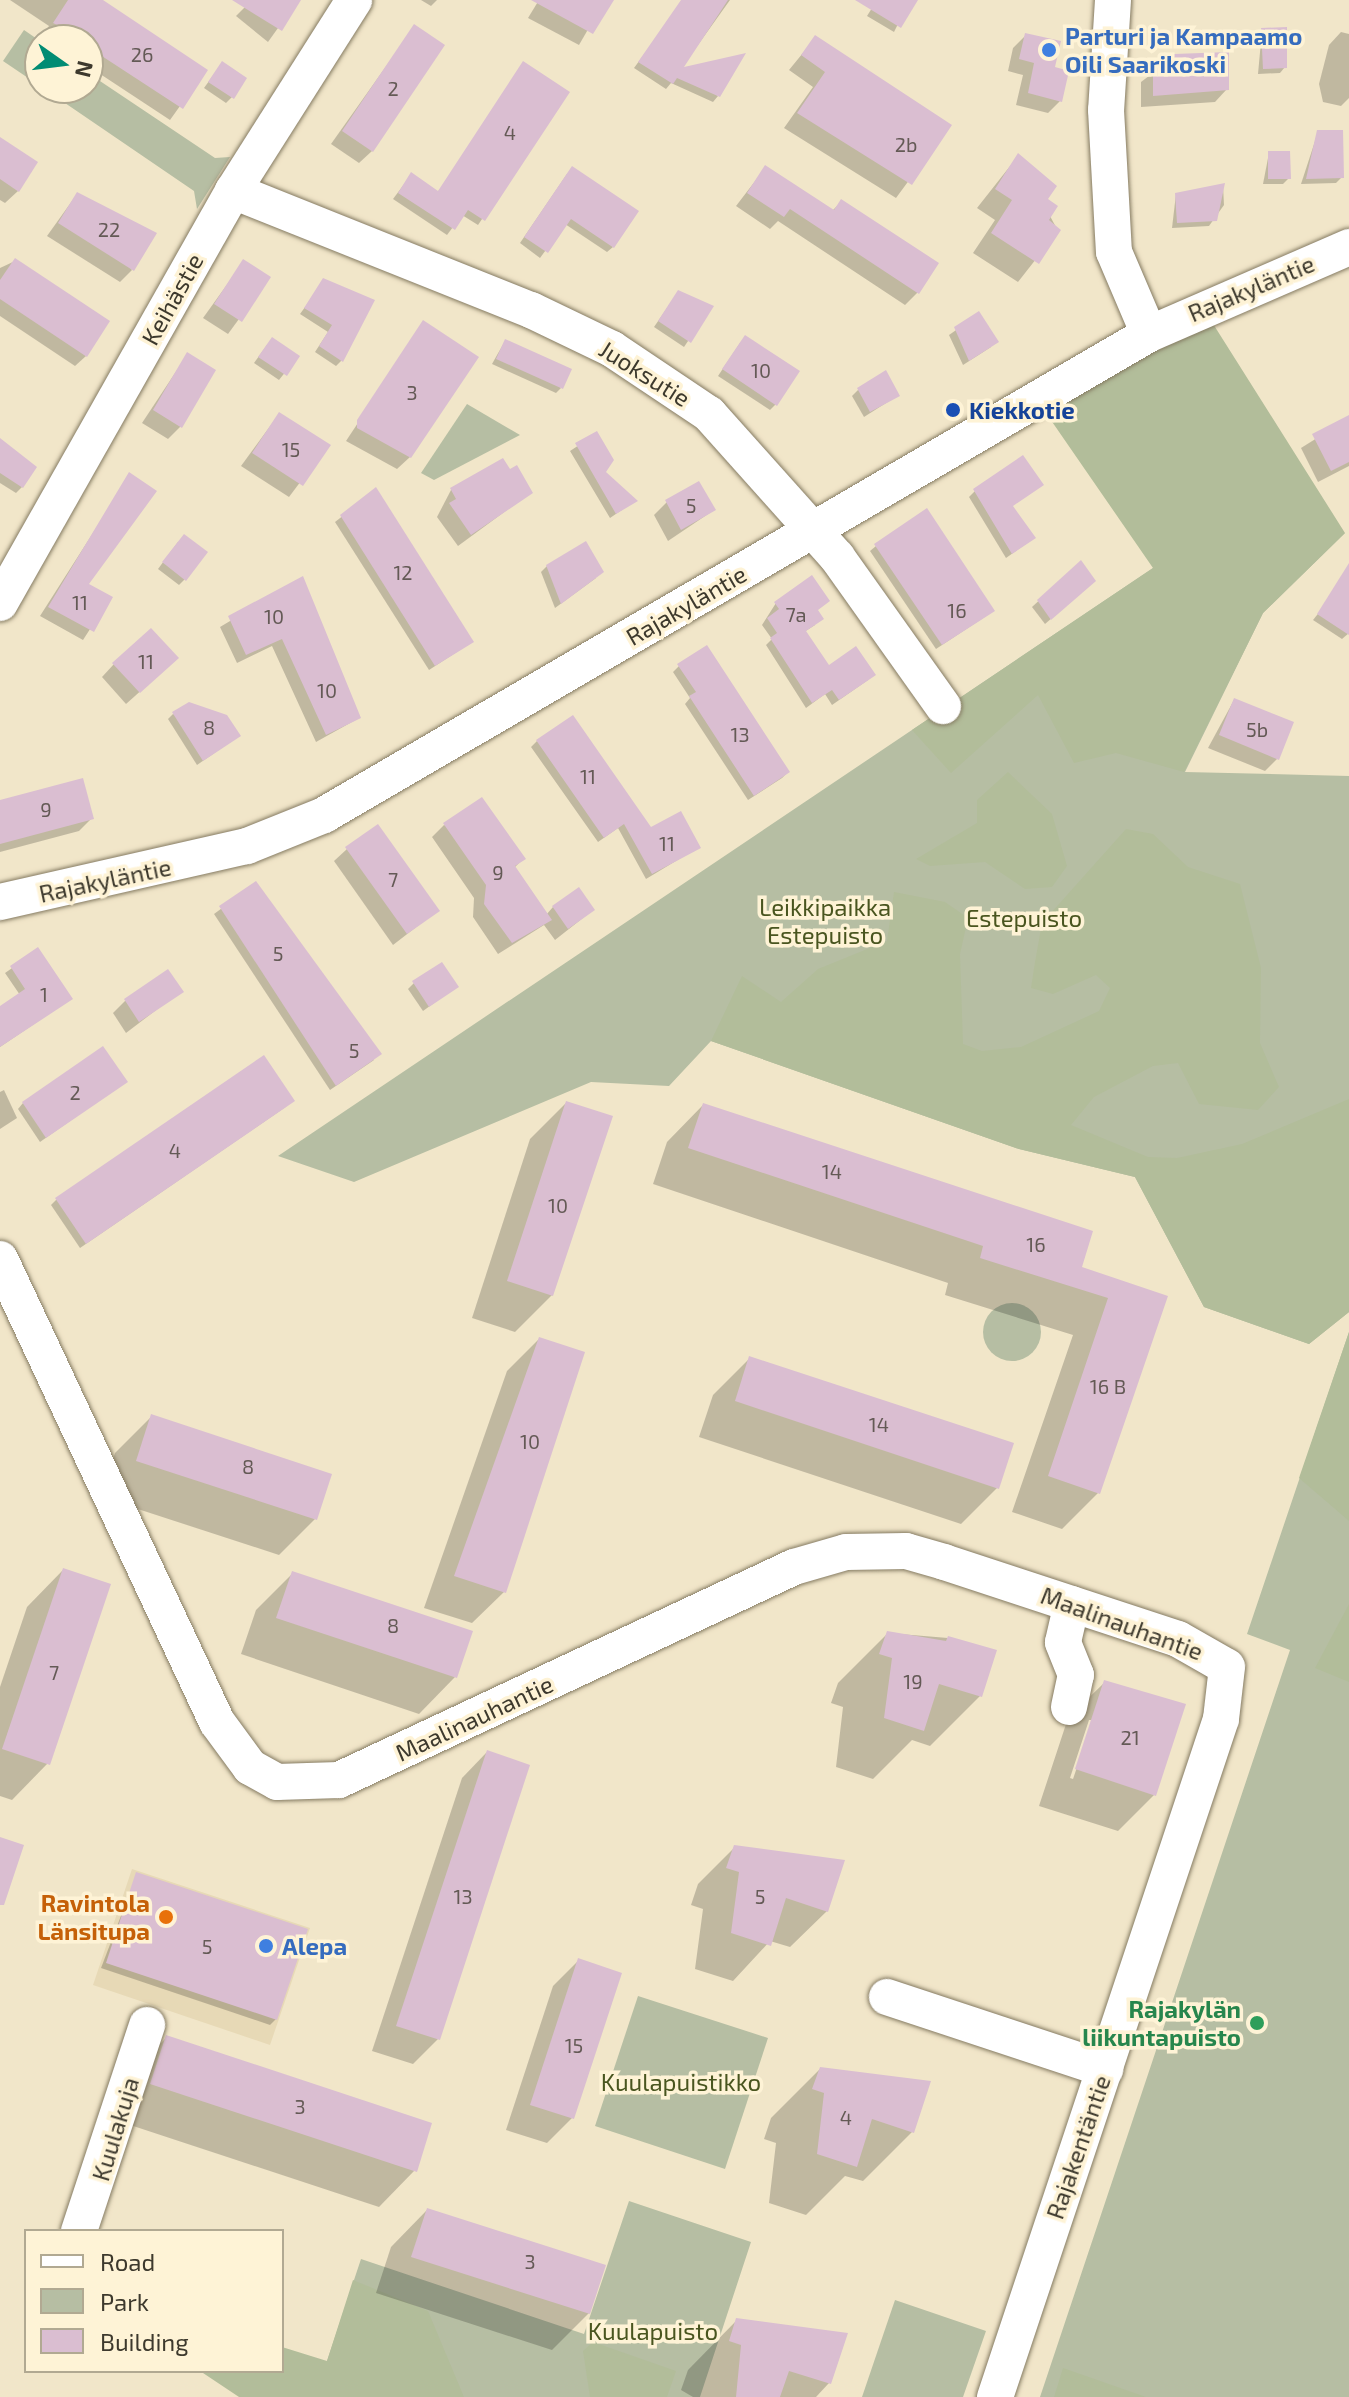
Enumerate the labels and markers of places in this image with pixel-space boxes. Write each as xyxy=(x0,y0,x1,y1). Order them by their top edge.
place label: Parturi ja Kampaamo Oili Saarikoski xyxy=(1065,22,1302,78)
marker: Parturi ja Kampaamo Oili Saarikoski xyxy=(1040,41,1058,59)
place label: Kiekkotie xyxy=(969,396,1075,424)
marker: Kiekkotie xyxy=(944,401,962,419)
place label: Ravintola Länsitupa xyxy=(38,1889,150,1945)
marker: Ravintola Länsitupa xyxy=(157,1908,175,1926)
place label: Alepa xyxy=(282,1932,347,1960)
marker: Alepa xyxy=(257,1937,275,1955)
place label: Rajakylän liikuntapuisto xyxy=(1082,1995,1241,2051)
marker: Rajakylän liikuntapuisto xyxy=(1248,2014,1266,2032)

